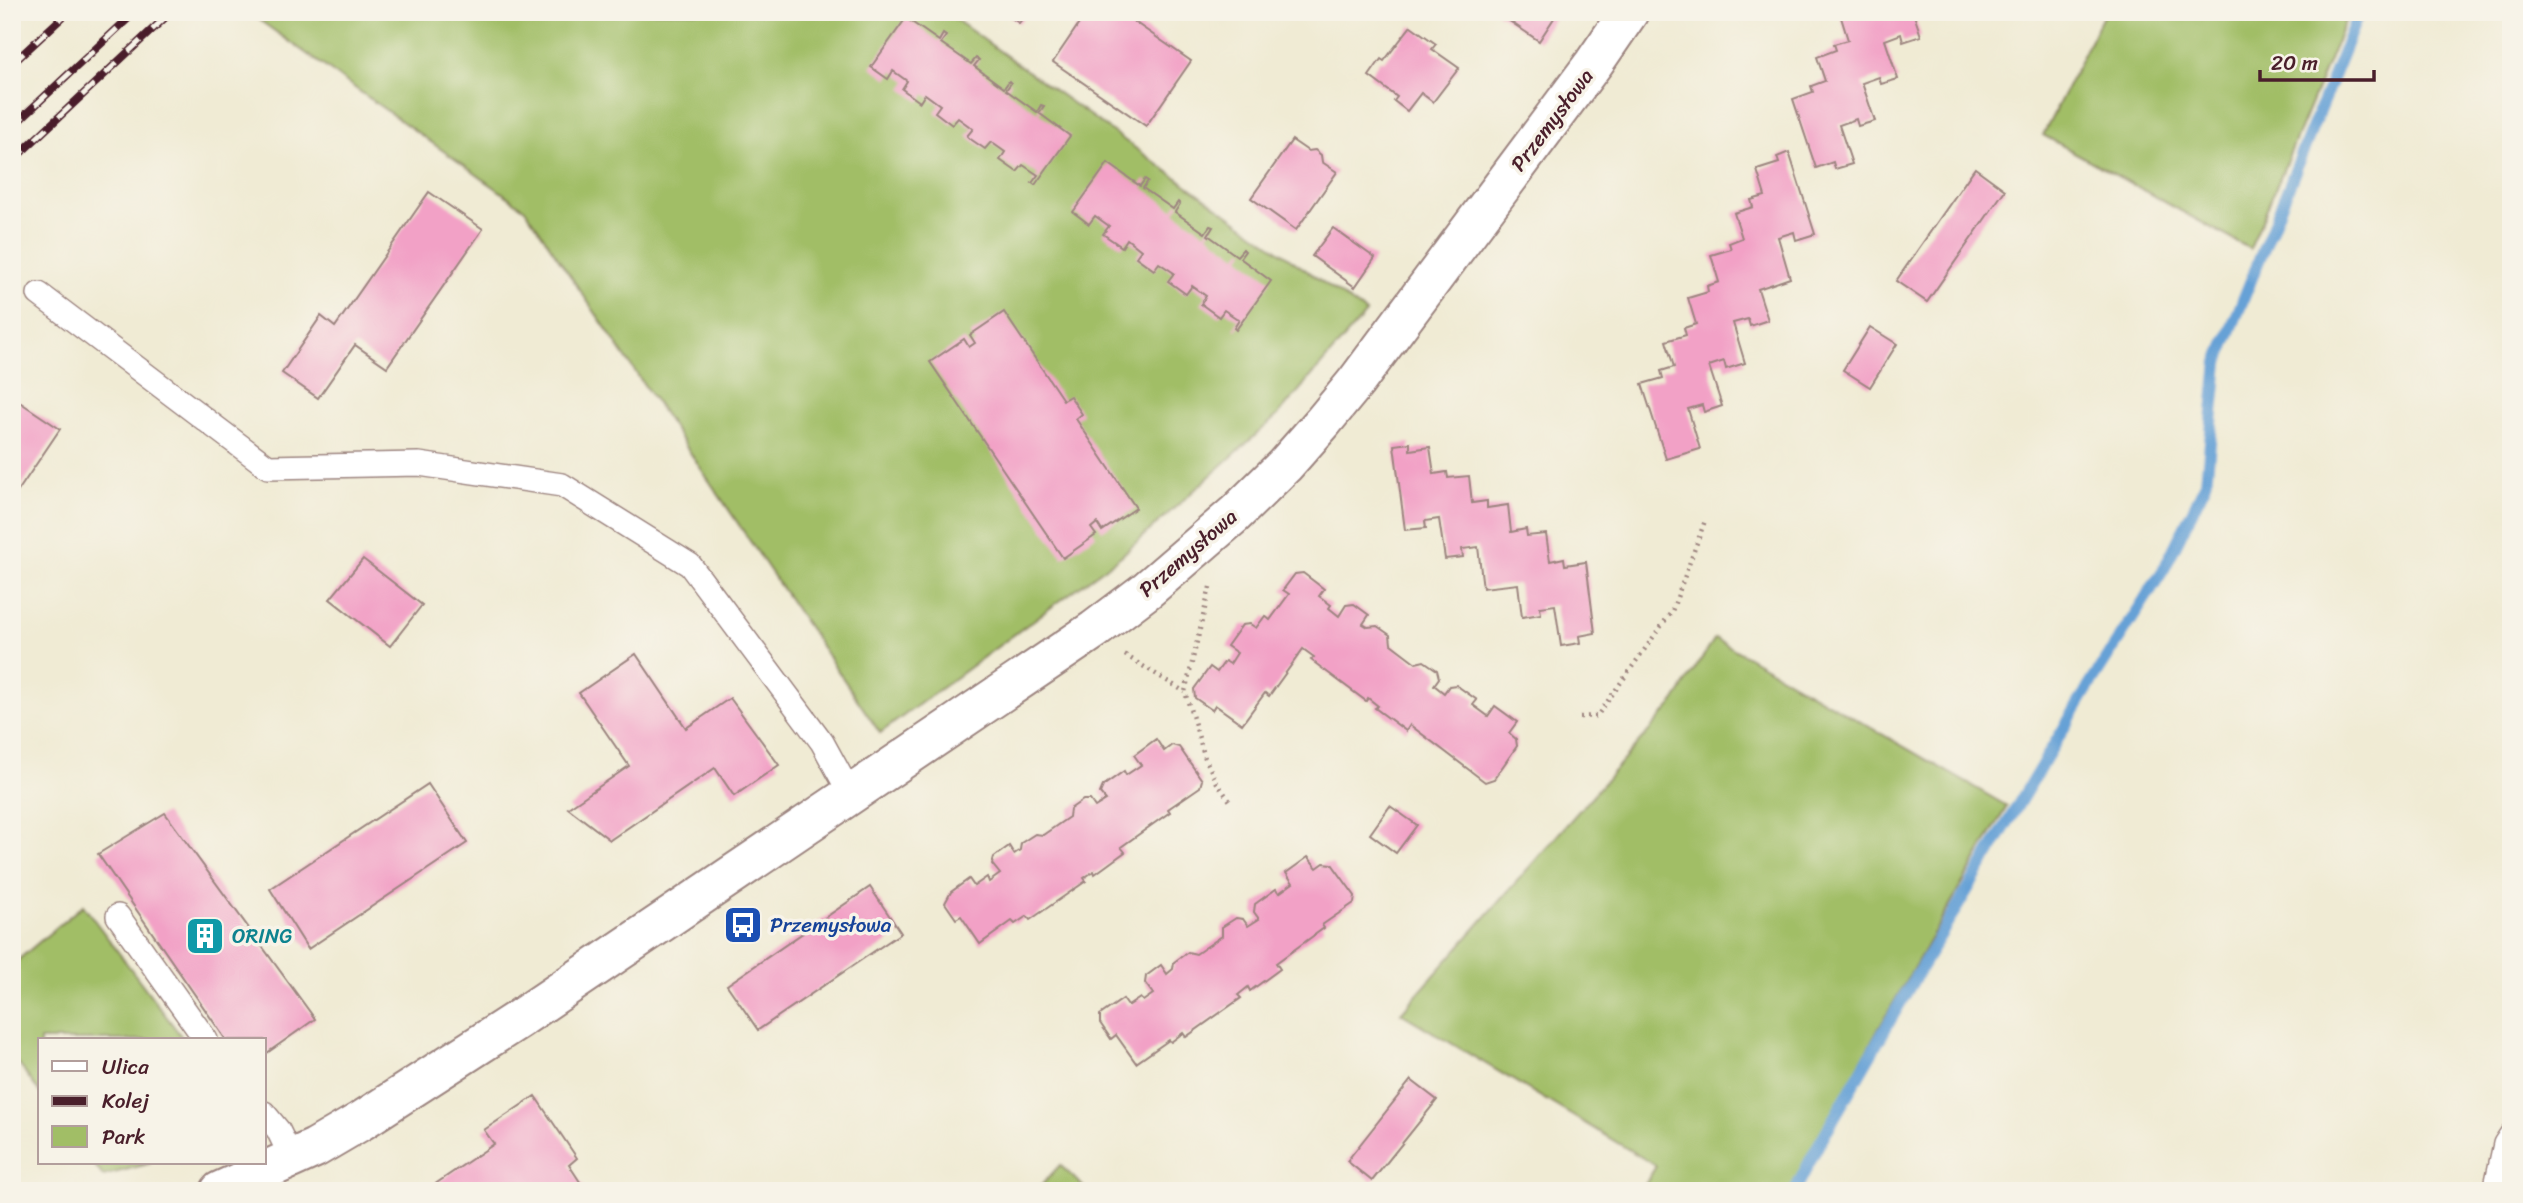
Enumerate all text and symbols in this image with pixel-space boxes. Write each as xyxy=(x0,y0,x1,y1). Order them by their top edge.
scale bar xyxy=(2260,38,2374,82)
text: 20 m xyxy=(2271,44,2318,82)
street label: Przemysłowa xyxy=(1500,60,1604,180)
street label: Przemysłowa xyxy=(1130,499,1247,607)
bus stop icon: Przemysłowa xyxy=(722,904,764,946)
place label: Przemysłowa xyxy=(770,906,892,944)
building icon: ORING xyxy=(184,915,226,957)
place label: ORING xyxy=(232,917,293,955)
legend xyxy=(38,1038,266,1164)
text: Ulica xyxy=(102,1048,149,1086)
text: Kolej xyxy=(102,1082,149,1120)
text: Park xyxy=(102,1118,145,1156)

